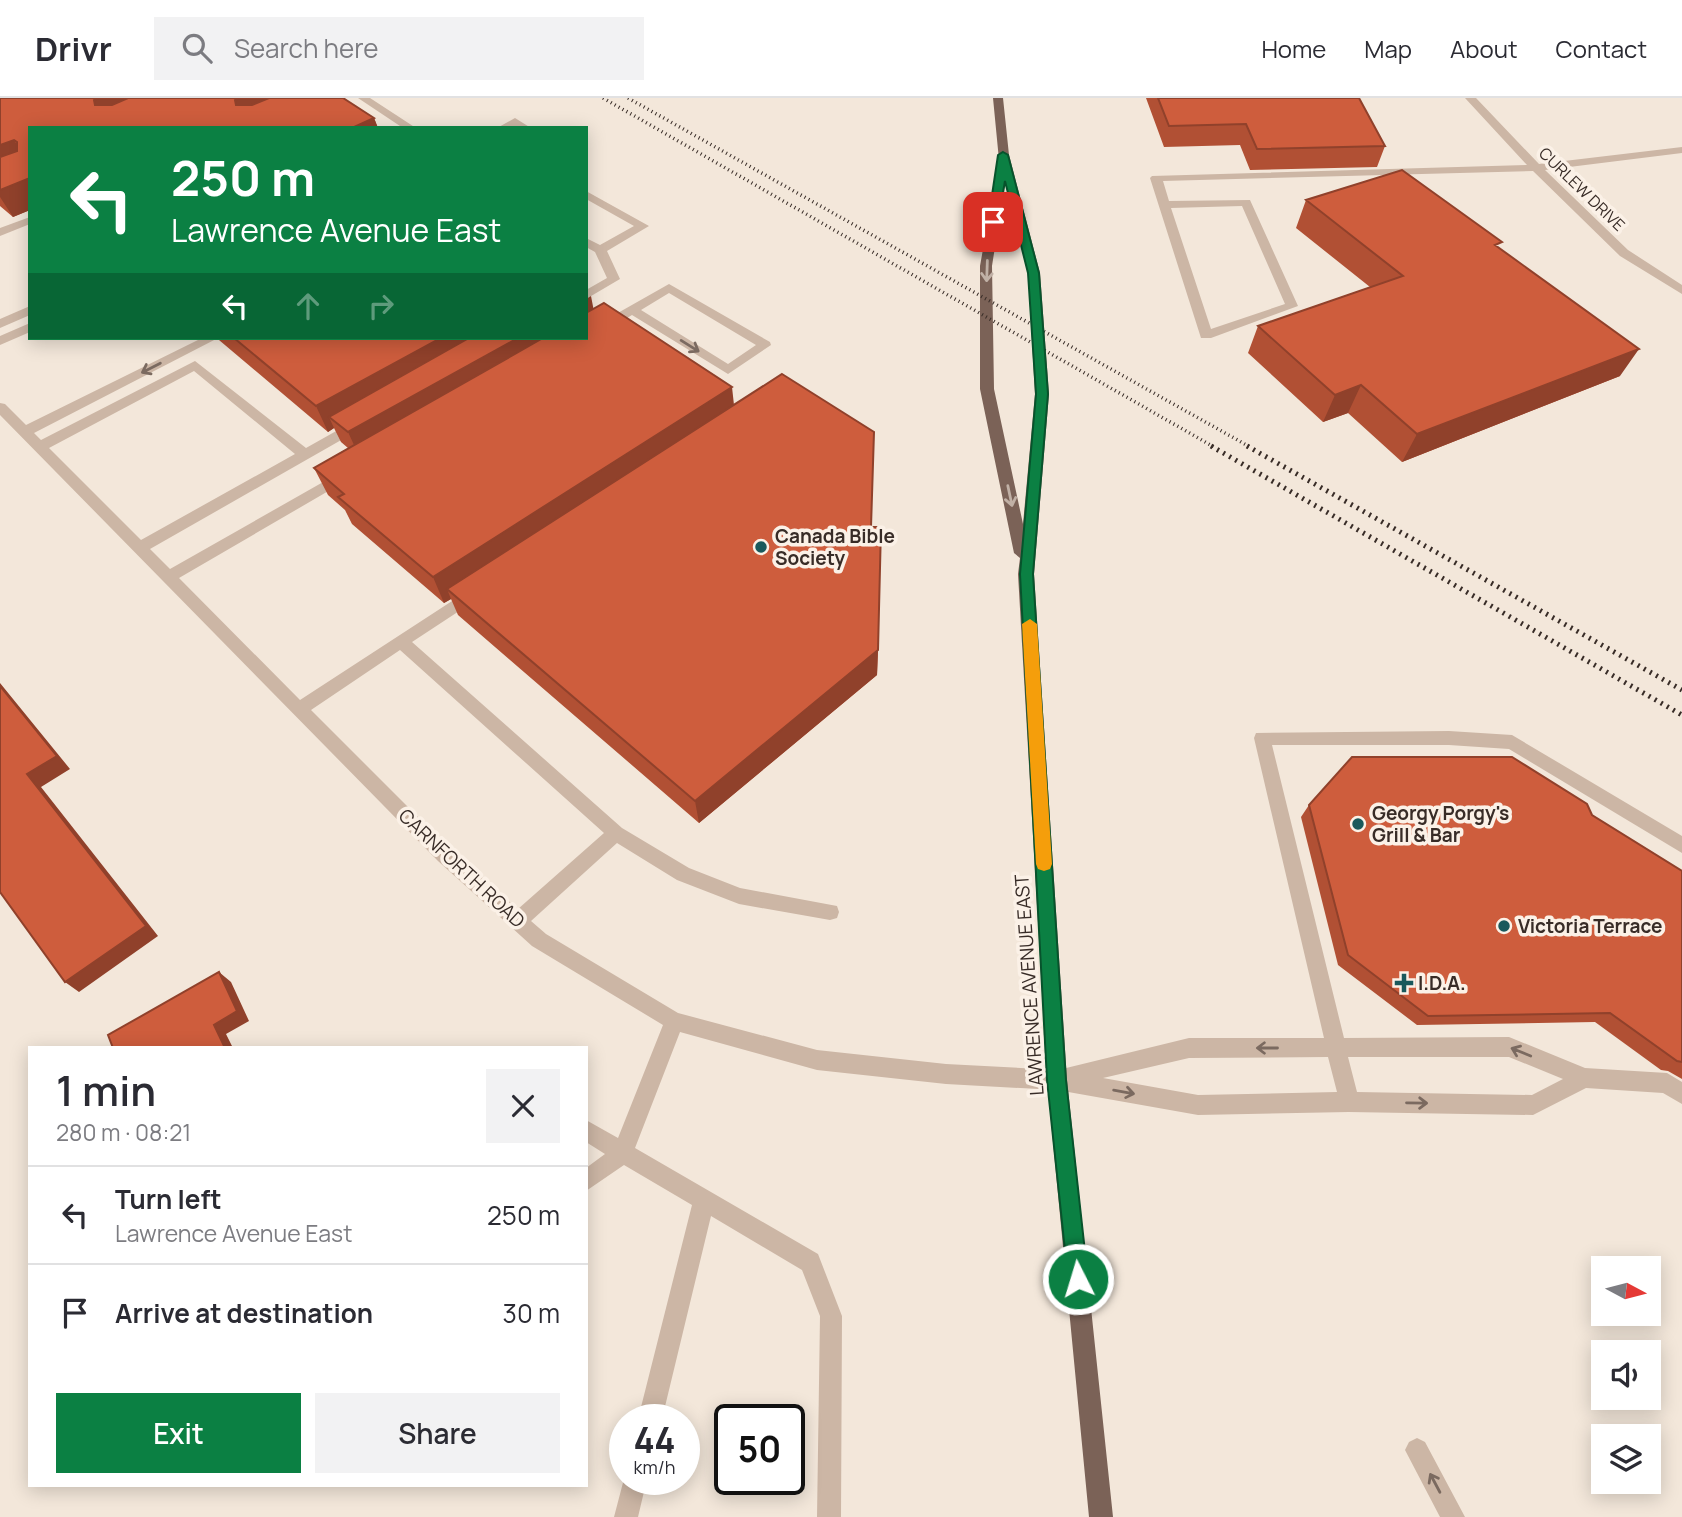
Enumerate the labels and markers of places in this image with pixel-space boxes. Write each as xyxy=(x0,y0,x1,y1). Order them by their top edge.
pin xyxy=(963,192,1023,252)
place label: Canada Bible Society xyxy=(775,523,895,571)
marker: Canada Bible Society xyxy=(753,539,769,555)
place label: Georgy Porgy's Grill & Bar xyxy=(1372,800,1509,848)
marker: Georgy Porgy's Grill & Bar xyxy=(1350,816,1366,832)
place label: Victoria Terrace xyxy=(1518,913,1663,939)
marker: Victoria Terrace xyxy=(1496,918,1512,934)
place label: I.D.A. xyxy=(1418,970,1466,996)
marker: I.D.A. xyxy=(1396,975,1412,991)

